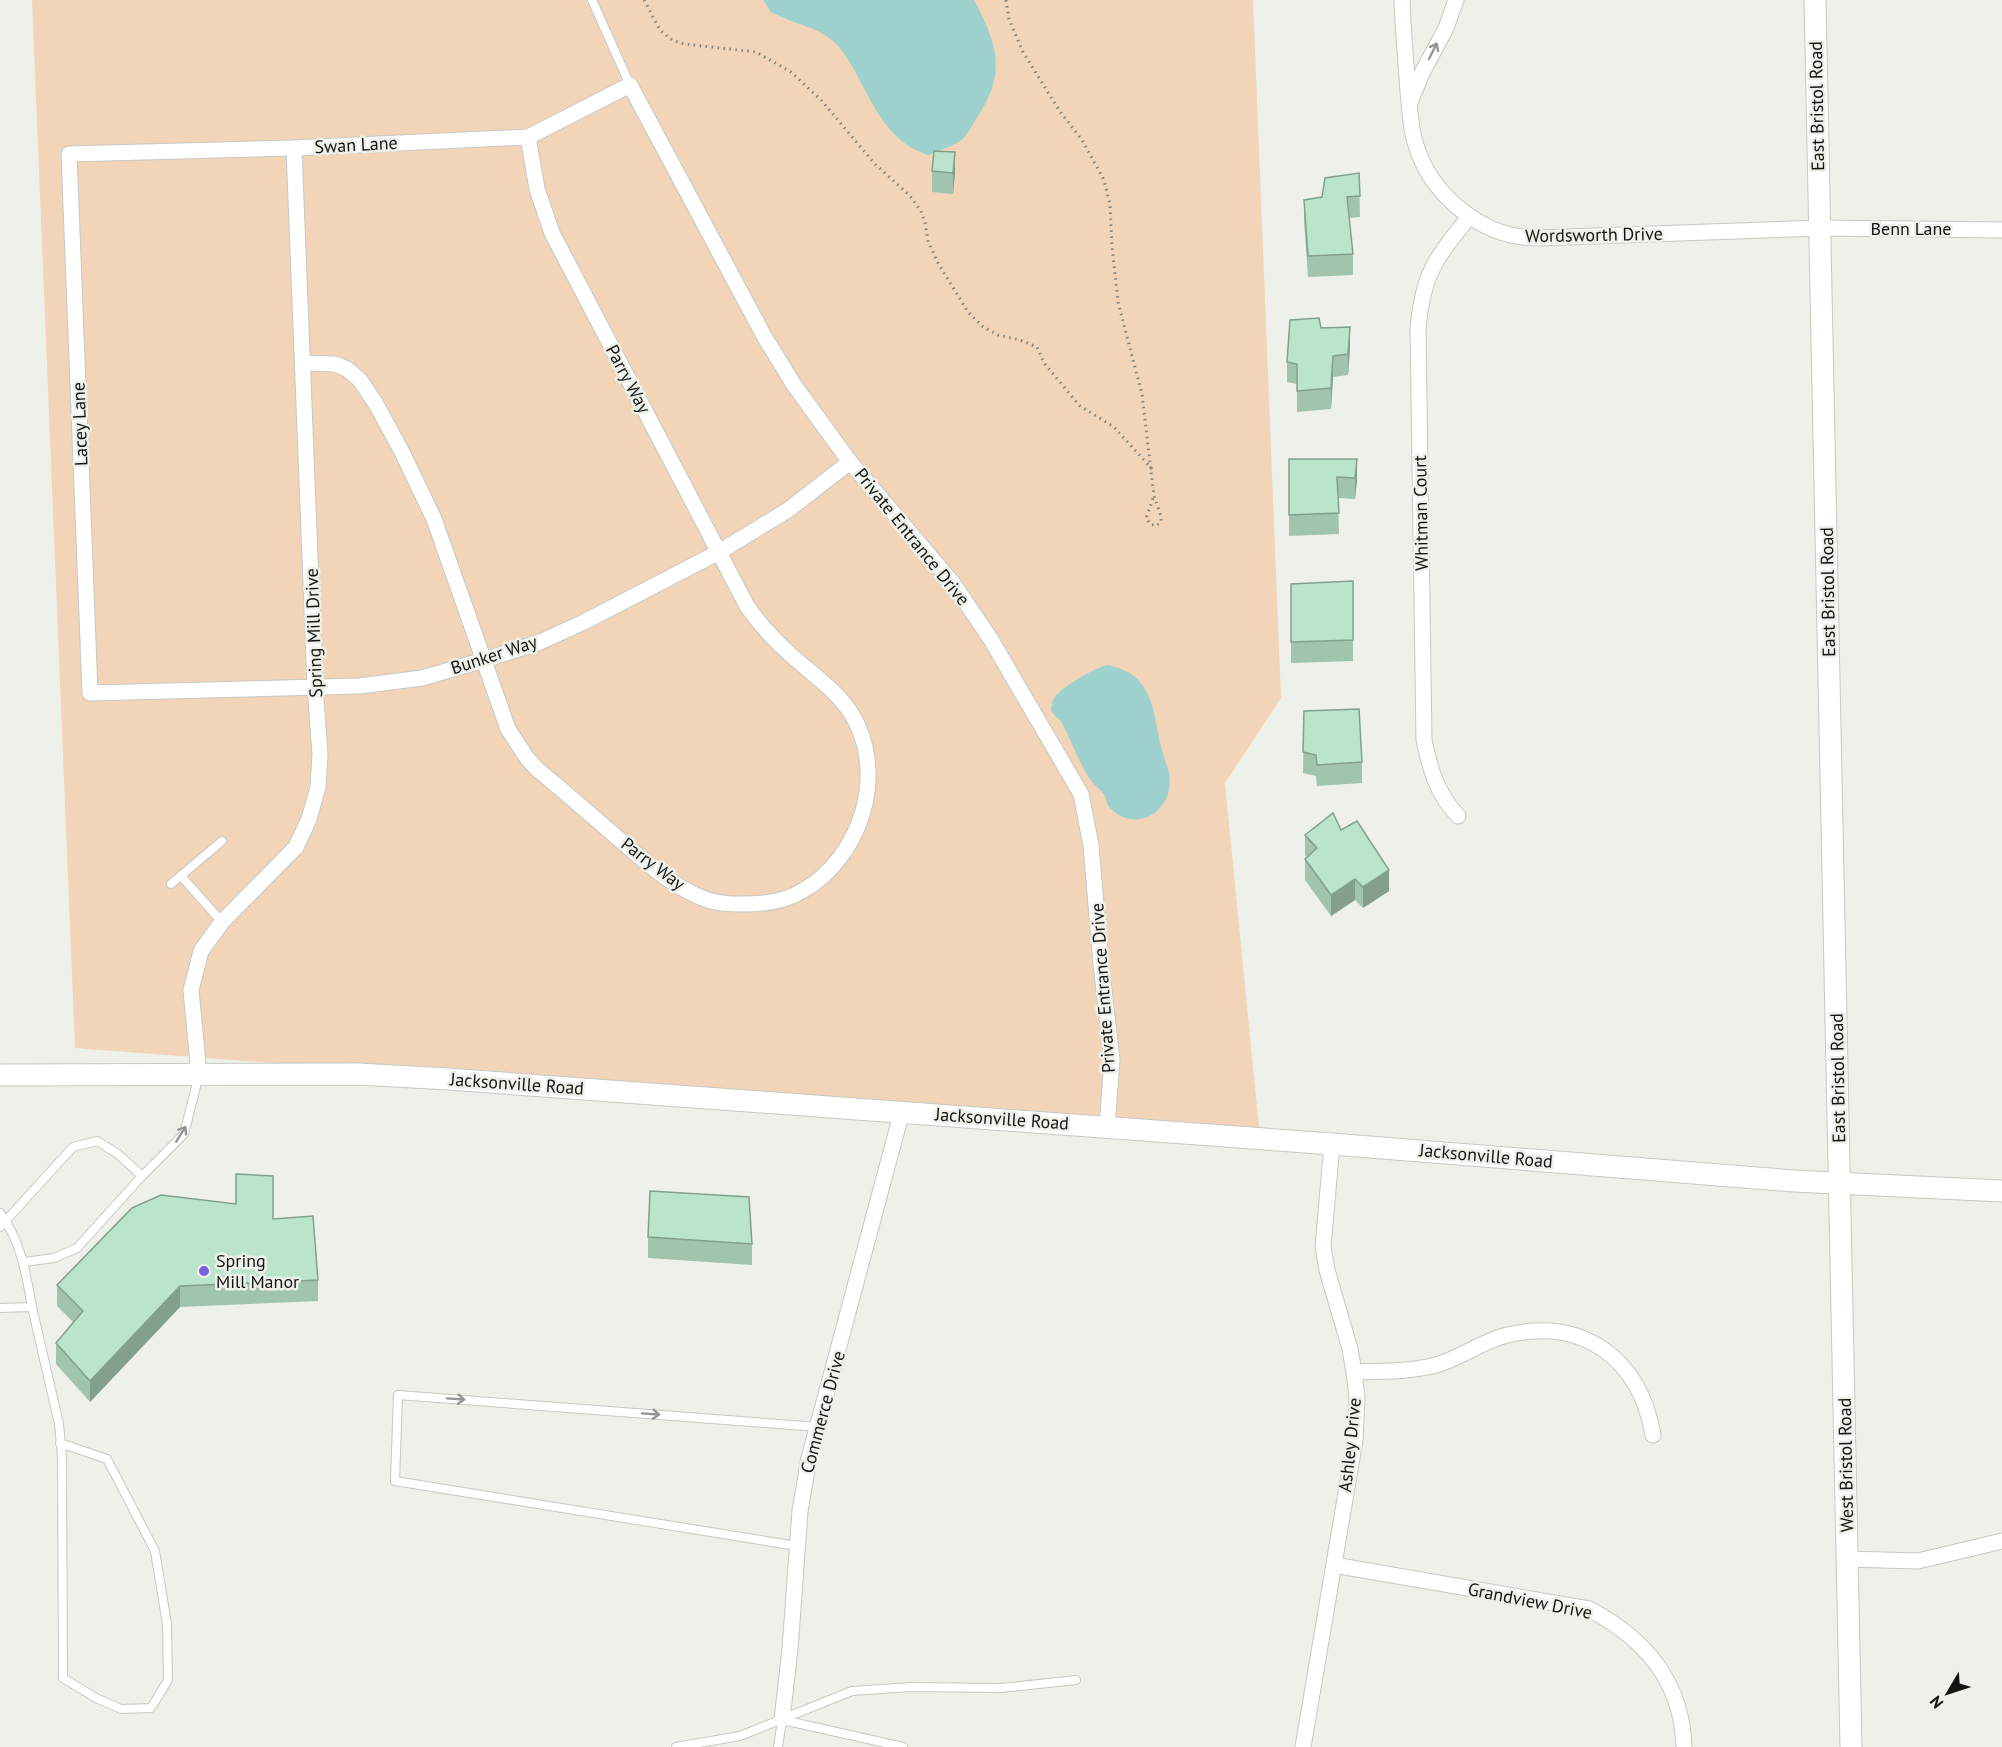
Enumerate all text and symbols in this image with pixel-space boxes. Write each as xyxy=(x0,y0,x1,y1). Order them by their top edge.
street label: East Bristol Road xyxy=(1804,41,1829,171)
one-way arrow xyxy=(1427,43,1439,61)
street label: Swan Lane xyxy=(314,131,398,158)
street label: Benn Lane xyxy=(1870,217,1952,240)
street label: Wordsworth Drive xyxy=(1525,222,1663,247)
street label: Parry Way xyxy=(601,341,656,417)
street label: Lacey Lane xyxy=(67,382,92,466)
street label: Whitman Court xyxy=(1408,455,1433,571)
street label: Private Entrance Drive xyxy=(850,463,975,610)
street label: East Bristol Road xyxy=(1815,527,1840,657)
street label: Spring Mill Drive xyxy=(300,568,327,698)
street label: Bunker Way xyxy=(448,630,541,679)
street label: Parry Way xyxy=(617,832,690,896)
street label: Private Entrance Drive xyxy=(1085,902,1120,1074)
street label: East Bristol Road xyxy=(1825,1013,1850,1143)
street label: Jacksonville Road xyxy=(448,1067,585,1100)
street label: Jacksonville Road xyxy=(933,1102,1070,1135)
one-way arrow xyxy=(175,1125,187,1142)
street label: Jacksonville Road xyxy=(1417,1138,1554,1173)
place label: Spring Mill Manor xyxy=(216,1249,299,1293)
marker: Spring Mill Manor xyxy=(197,1264,211,1278)
street label: Commerce Drive xyxy=(795,1348,850,1476)
one-way arrow xyxy=(446,1394,466,1405)
street label: Ashley Drive xyxy=(1333,1397,1366,1493)
street label: West Bristol Road xyxy=(1833,1398,1858,1532)
one-way arrow xyxy=(640,1409,660,1420)
street label: Grandview Drive xyxy=(1466,1577,1594,1624)
north arrow xyxy=(1918,1663,1978,1723)
text: N xyxy=(1925,1692,1947,1713)

